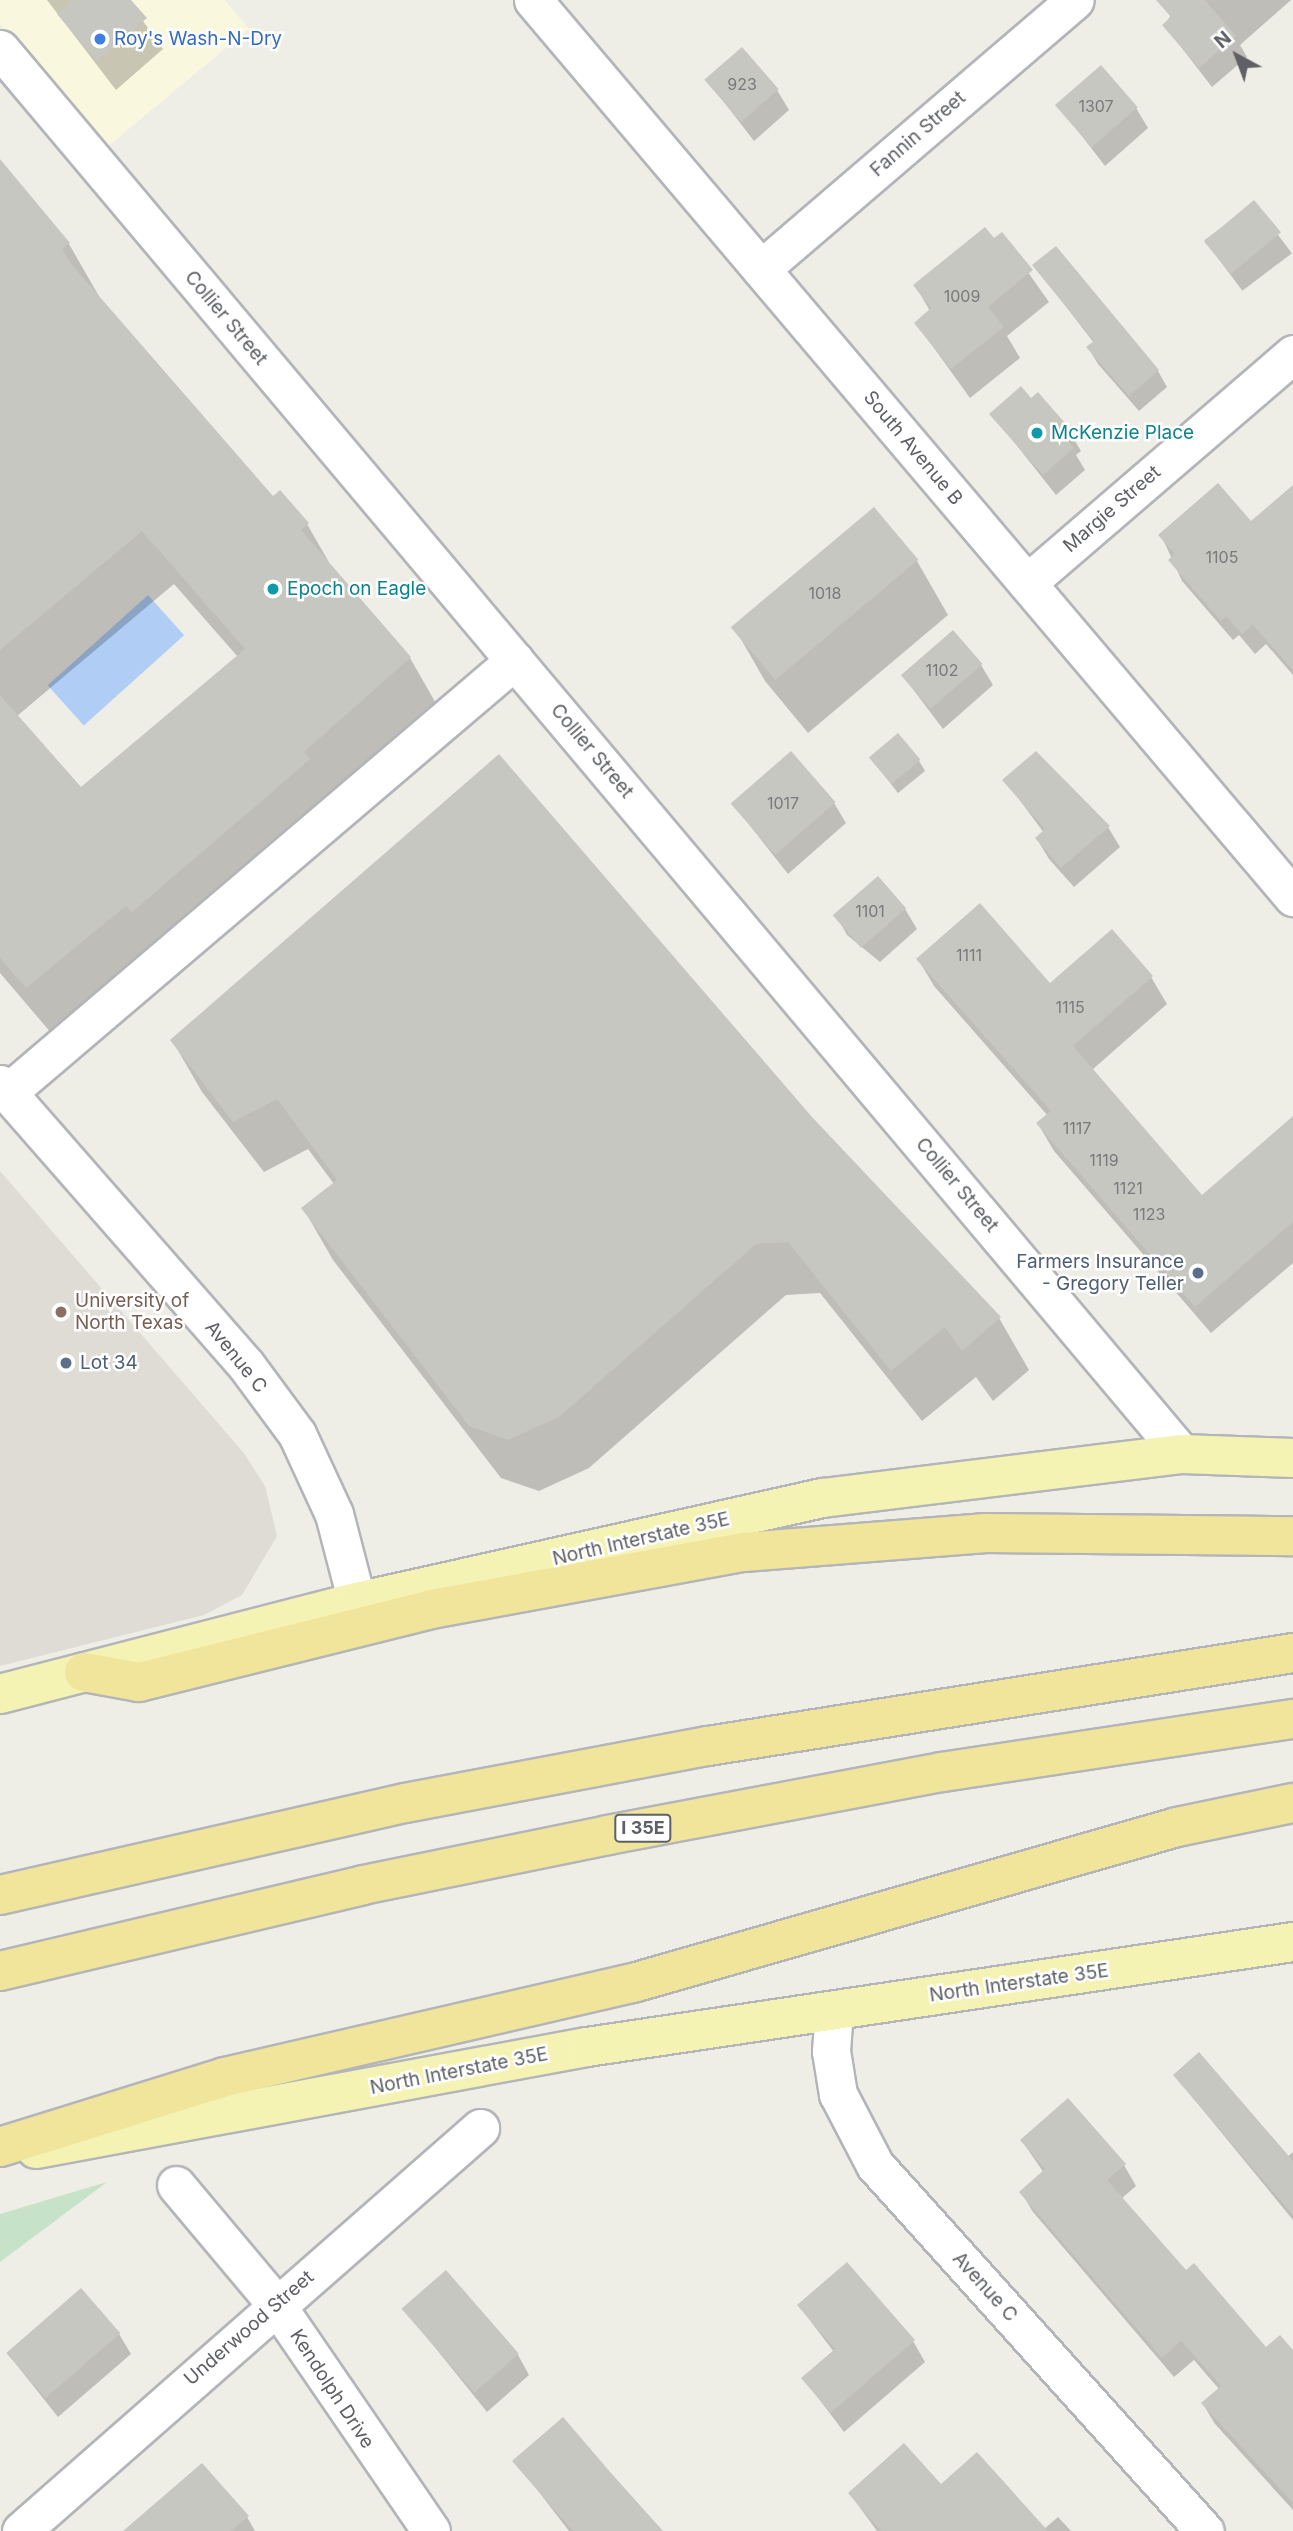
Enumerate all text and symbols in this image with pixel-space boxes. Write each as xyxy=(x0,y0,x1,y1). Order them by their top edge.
north arrow xyxy=(1202,21,1272,91)
text: N xyxy=(1210,26,1236,53)
place label: Roy's Wash-N-Dry xyxy=(114,28,282,50)
marker: Roy's Wash-N-Dry xyxy=(92,31,108,47)
house number: 923 xyxy=(727,74,757,94)
street label: Fannin Street xyxy=(866,86,970,182)
house number: 1307 xyxy=(1078,96,1114,116)
street label: Collier Street xyxy=(180,266,272,370)
house number: 1009 xyxy=(944,286,980,306)
street label: South Avenue B xyxy=(859,386,967,510)
place label: McKenzie Place xyxy=(1051,422,1194,444)
marker: McKenzie Place xyxy=(1029,425,1045,441)
street label: Margie Street xyxy=(1059,461,1165,557)
house number: 1105 xyxy=(1206,547,1238,567)
place label: Epoch on Eagle xyxy=(287,578,426,600)
marker: Epoch on Eagle xyxy=(265,581,281,597)
house number: 1018 xyxy=(808,583,842,603)
house number: 1102 xyxy=(926,660,958,680)
street label: Collier Street xyxy=(546,699,638,803)
house number: 1017 xyxy=(767,793,799,813)
house number: 1101 xyxy=(855,901,885,921)
house number: 1111 xyxy=(956,945,982,965)
house number: 1115 xyxy=(1055,997,1085,1017)
house number: 1117 xyxy=(1063,1118,1091,1138)
street label: Collier Street xyxy=(911,1133,1003,1237)
house number: 1119 xyxy=(1089,1150,1119,1170)
house number: 1121 xyxy=(1113,1178,1143,1198)
house number: 1123 xyxy=(1133,1204,1165,1224)
place label: Farmers Insurance - Gregory Teller xyxy=(1016,1251,1184,1295)
marker: Farmers Insurance - Gregory Teller xyxy=(1190,1265,1206,1281)
place label: University of North Texas xyxy=(75,1290,189,1334)
marker: University of North Texas xyxy=(53,1304,69,1320)
street label: Avenue C xyxy=(200,1316,272,1398)
place label: Lot 34 xyxy=(80,1352,138,1374)
marker: Lot 34 xyxy=(58,1355,74,1371)
street label: North Interstate 35E xyxy=(550,1508,732,1570)
road number: I 35E xyxy=(613,1814,673,1842)
street label: North Interstate 35E xyxy=(928,1959,1110,2007)
street label: North Interstate 35E xyxy=(368,2043,550,2099)
street label: Avenue C xyxy=(948,2247,1022,2327)
street label: Underwood Street xyxy=(180,2266,318,2390)
street label: Kendolph Drive xyxy=(285,2325,379,2453)

